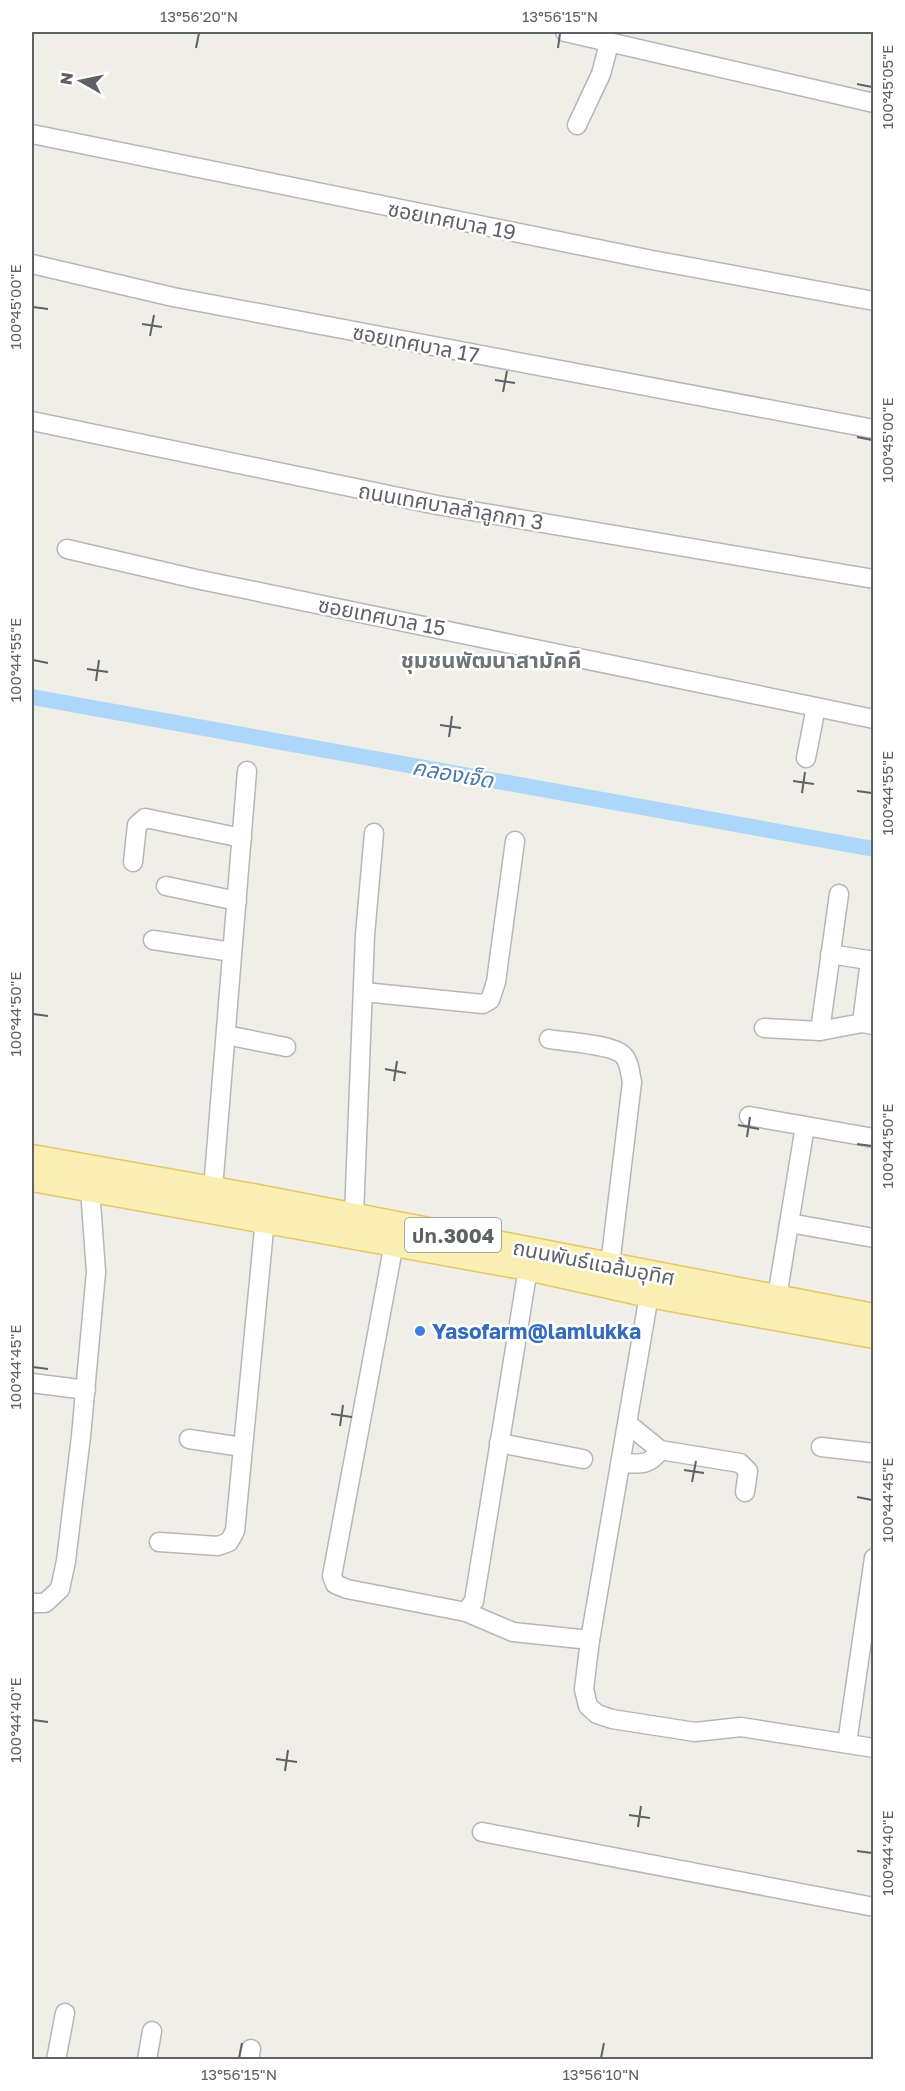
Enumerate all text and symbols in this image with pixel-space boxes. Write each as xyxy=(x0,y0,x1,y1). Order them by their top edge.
text: 13°56'20"N xyxy=(160,7,238,25)
text: 13°56'15"N xyxy=(522,7,598,25)
text: 100°45'05"E xyxy=(878,45,896,129)
north arrow xyxy=(51,51,111,111)
text: N xyxy=(55,71,77,86)
street label: ซอยเทศบาล 19 xyxy=(386,195,518,245)
text: 100°45'00"E xyxy=(6,264,24,350)
street label: ซอยเทศบาล 17 xyxy=(351,318,481,368)
text: 100°45'00"E xyxy=(878,397,896,483)
street label: ถนนเทศบาลลำลูกกา 3 xyxy=(356,477,546,536)
street label: ซอยเทศบาล 15 xyxy=(316,591,448,641)
text: 100°44'55"E xyxy=(6,618,24,702)
district label: ชุมชนพัฒนาสามัคคี xyxy=(401,646,581,674)
text: 100°44'55"E xyxy=(878,751,896,835)
water label: คลองเจ็ด xyxy=(410,753,497,794)
text: 100°44'50"E xyxy=(6,972,24,1056)
text: 100°44'50"E xyxy=(878,1104,896,1188)
road number: ปท.3004 xyxy=(405,1218,501,1252)
street label: ถนนพันธ์แฉล้มอุทิศ xyxy=(511,1234,677,1291)
place label: Yasofarm@lamlukka xyxy=(432,1318,641,1344)
marker: Yasofarm@lamlukka xyxy=(413,1324,427,1338)
text: 100°44'45"E xyxy=(6,1325,24,1409)
text: 100°44'45"E xyxy=(878,1458,896,1542)
text: 100°44'40"E xyxy=(6,1677,24,1763)
text: 100°44'40"E xyxy=(878,1810,896,1896)
text: 13°56'15"N xyxy=(201,2065,277,2083)
text: 13°56'10"N xyxy=(563,2065,639,2083)

